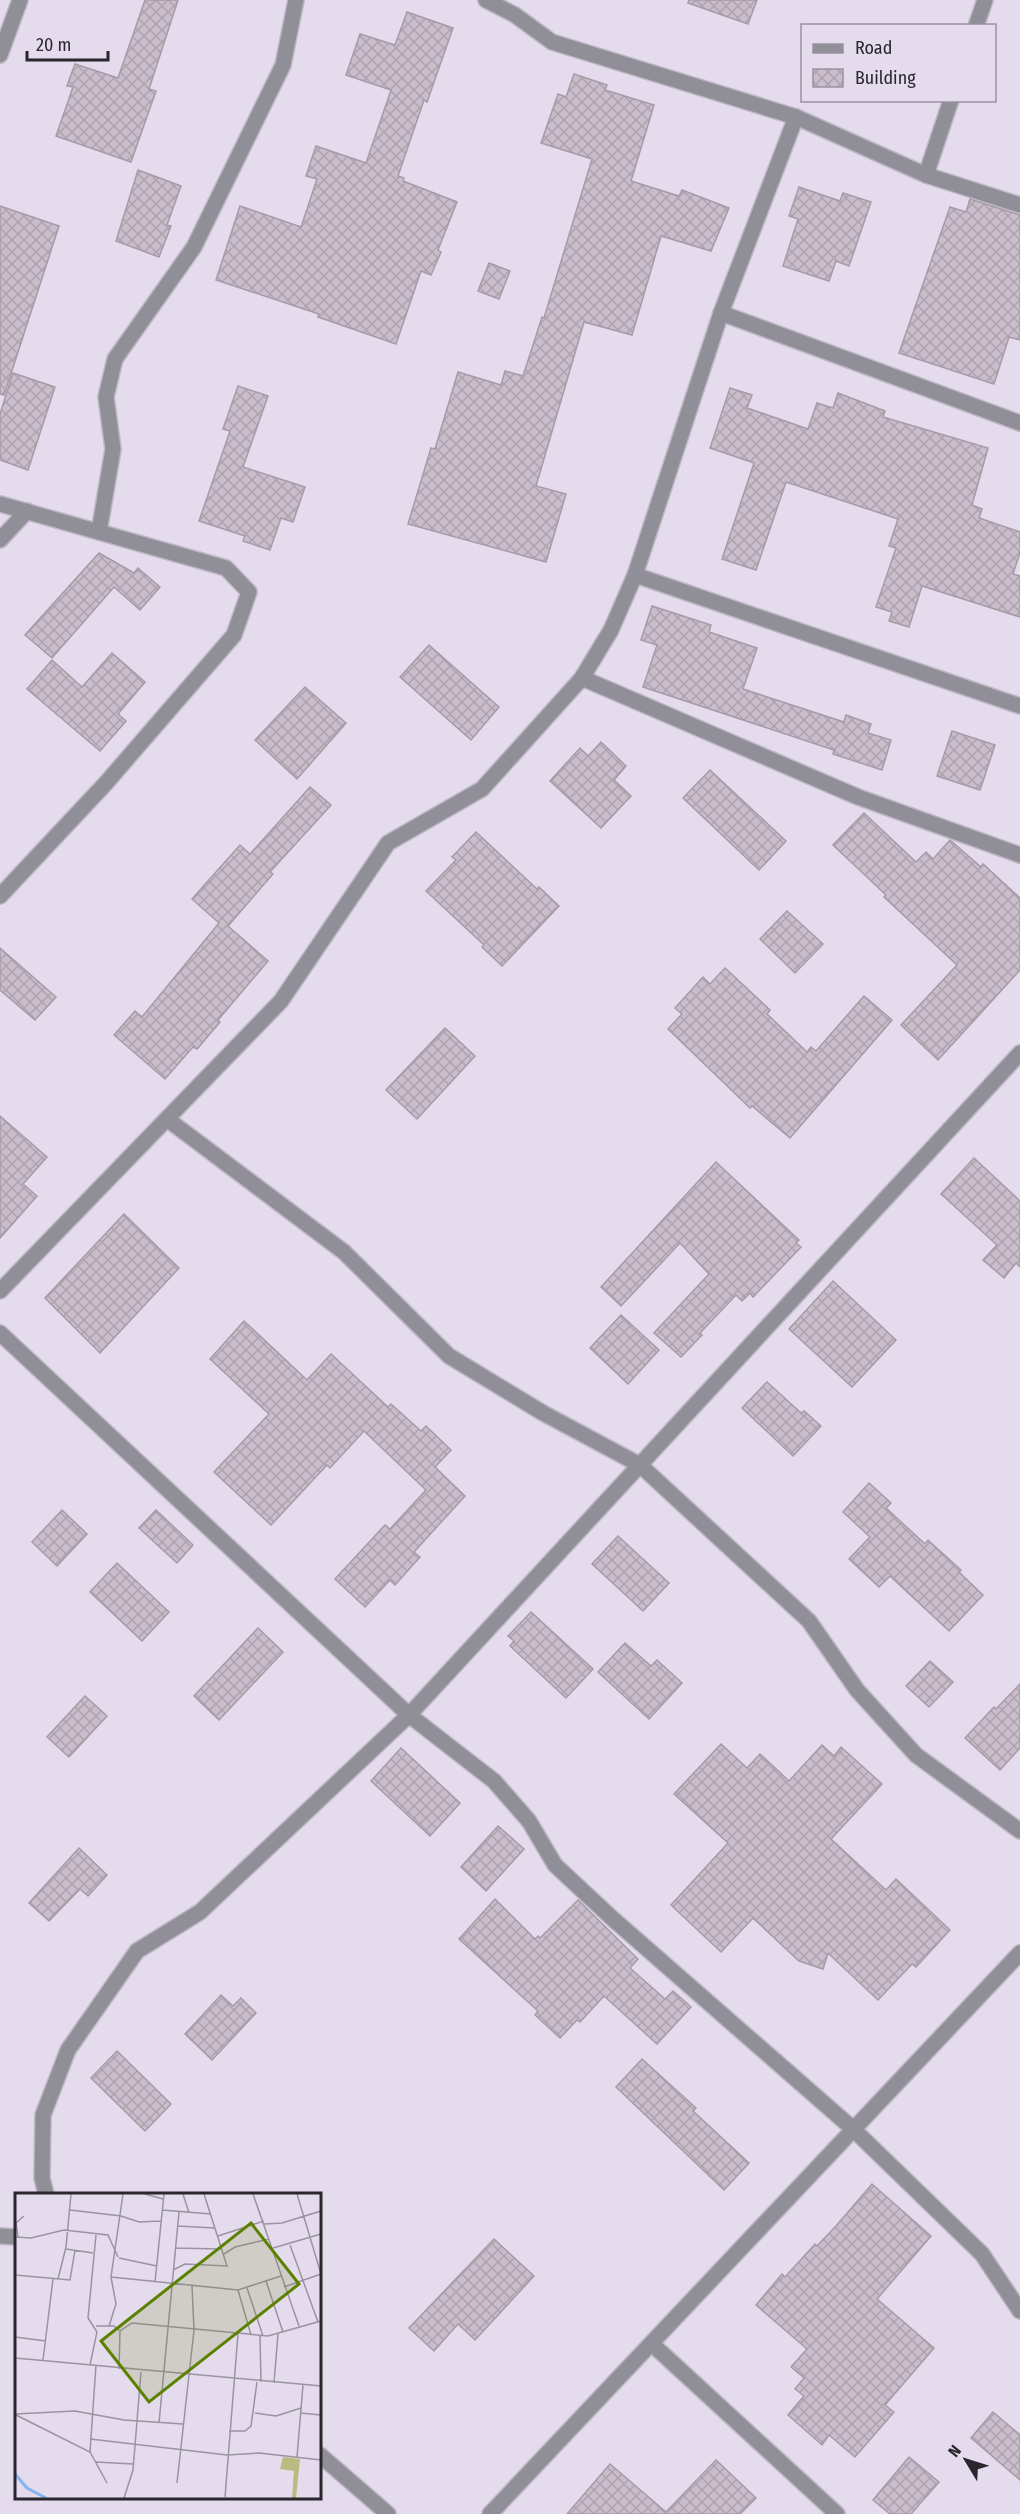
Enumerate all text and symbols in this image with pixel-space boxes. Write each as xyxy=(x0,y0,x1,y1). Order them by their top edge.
scale bar xyxy=(27,24,108,62)
legend xyxy=(801,24,996,102)
text: 20 m xyxy=(36,34,71,56)
text: Road xyxy=(855,37,892,59)
text: Building xyxy=(855,67,916,89)
inset map xyxy=(15,2193,321,2499)
north arrow xyxy=(936,2430,996,2490)
text: N xyxy=(944,2441,965,2461)

